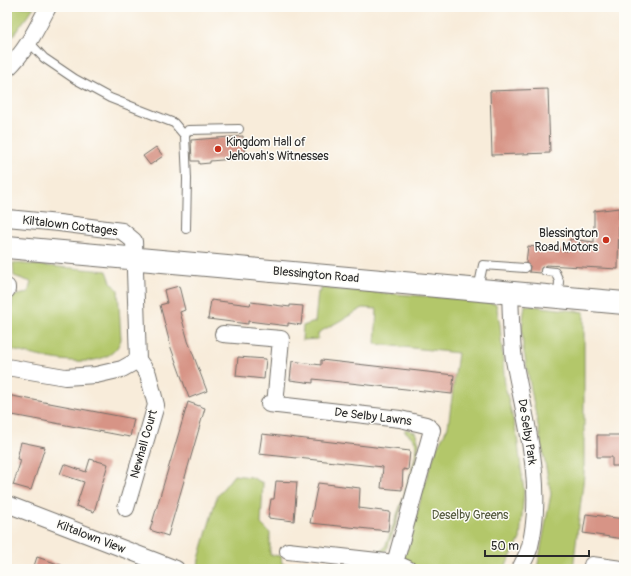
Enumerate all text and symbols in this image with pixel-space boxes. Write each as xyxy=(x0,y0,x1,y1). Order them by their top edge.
place label: Kingdom Hall of Jehovah's Witnesses xyxy=(226,135,329,164)
marker: Kingdom Hall of Jehovah's Witnesses xyxy=(213,144,223,154)
street label: Kiltalown Cottages xyxy=(22,213,119,239)
place label: Blessington Road Motors xyxy=(535,226,599,255)
marker: Blessington Road Motors xyxy=(601,235,611,245)
street label: Blessington Road xyxy=(272,264,360,286)
street label: De Selby Park xyxy=(514,398,540,466)
street label: De Selby Lawns xyxy=(333,405,413,429)
street label: Newhall Court xyxy=(127,408,161,480)
park label: Deselby Greens xyxy=(432,508,509,523)
street label: Kiltalown View xyxy=(54,517,128,557)
scale bar xyxy=(485,532,589,558)
text: 50 m xyxy=(491,539,519,554)

